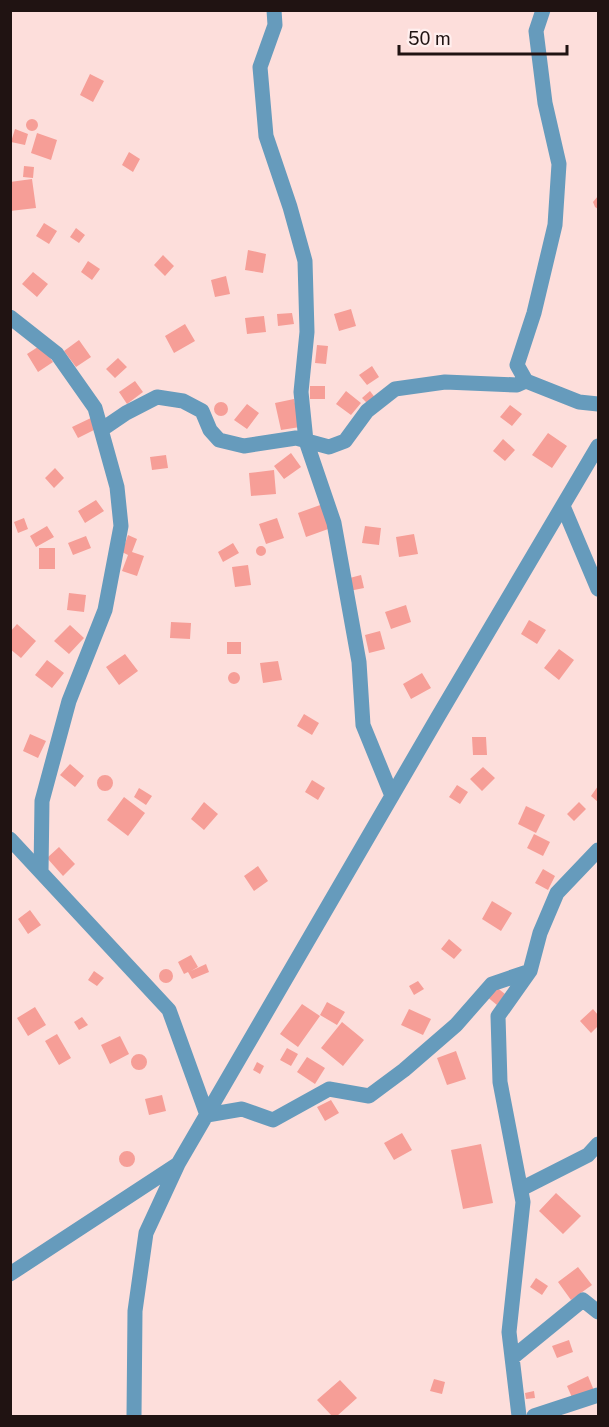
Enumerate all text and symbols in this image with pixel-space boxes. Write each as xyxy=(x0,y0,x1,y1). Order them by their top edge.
scale bar xyxy=(399,18,567,56)
text: 50 m xyxy=(408,28,451,49)

